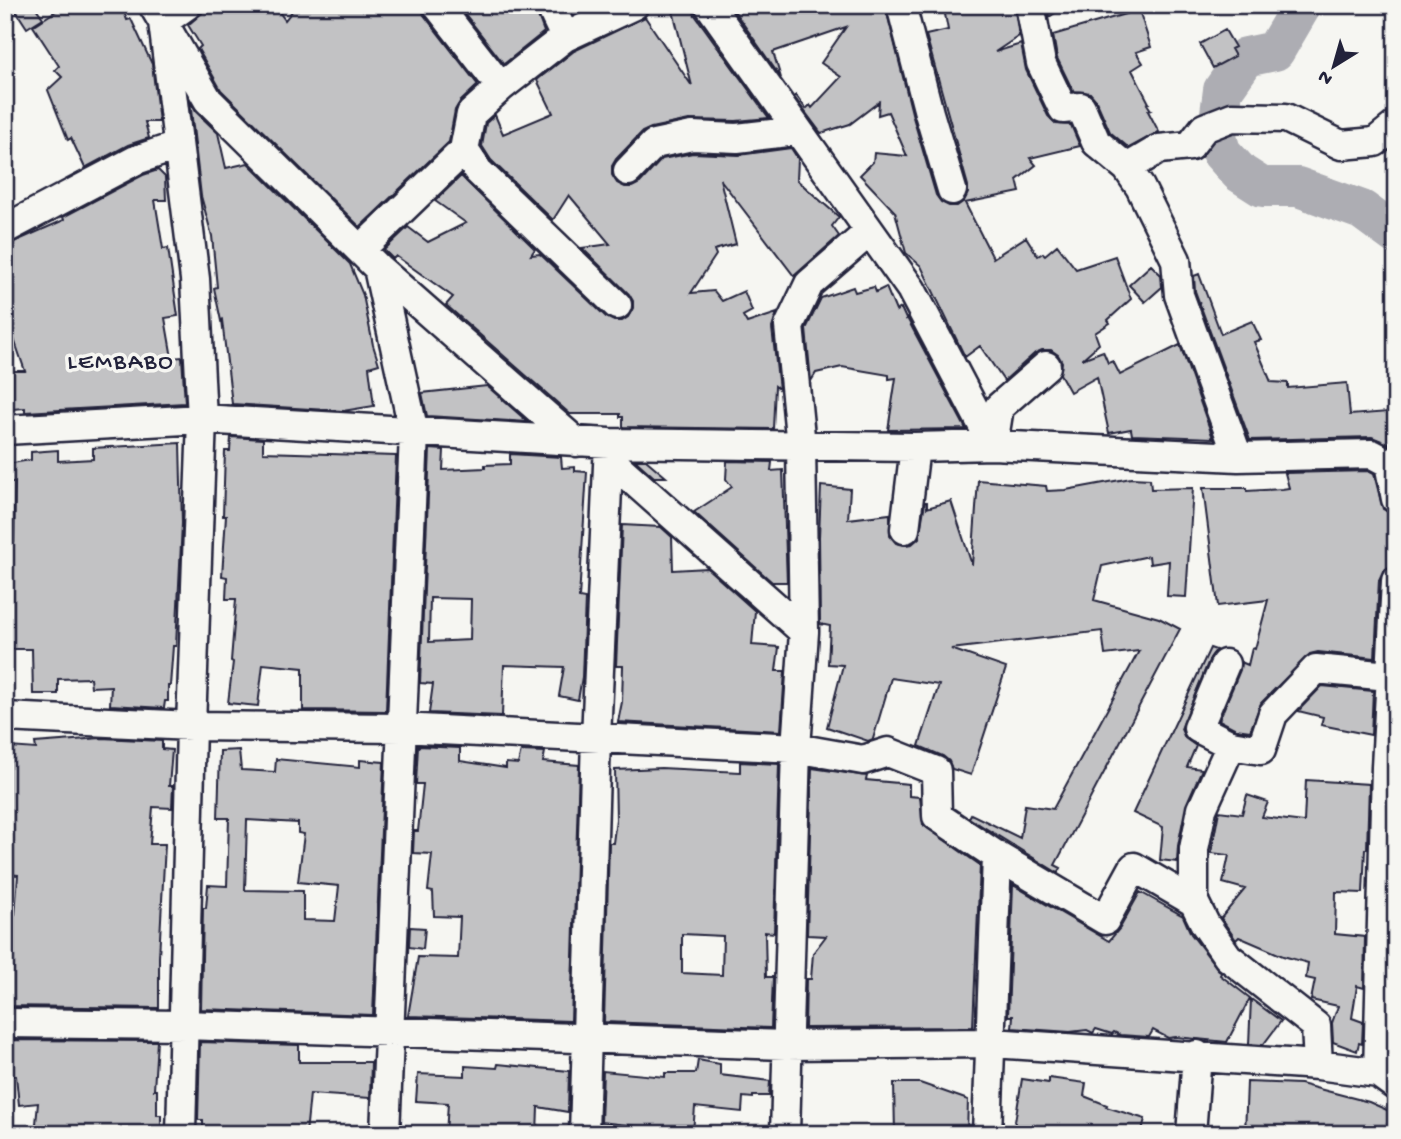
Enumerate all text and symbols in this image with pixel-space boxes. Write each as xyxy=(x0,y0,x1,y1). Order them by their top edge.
north arrow xyxy=(1300,32,1370,102)
text: N xyxy=(1314,64,1338,90)
district label: LEMBABO xyxy=(67,349,175,378)

